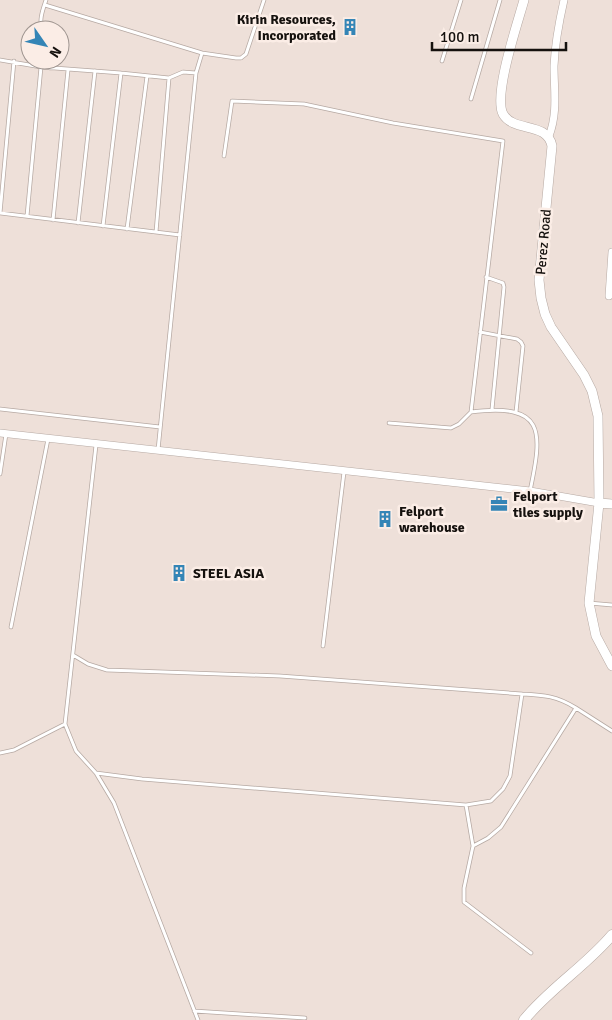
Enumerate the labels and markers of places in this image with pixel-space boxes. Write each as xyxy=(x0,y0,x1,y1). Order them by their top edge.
place label: Kirin Resources, Incorporated xyxy=(237,11,336,44)
building icon: Kirin Resources, Incorporated xyxy=(340,17,360,37)
place label: Felport tiles supply xyxy=(512,488,583,521)
office icon: Felport tiles supply xyxy=(489,494,509,514)
place label: Felport warehouse xyxy=(399,503,465,536)
building icon: Felport warehouse xyxy=(375,509,395,529)
building icon: STEEL ASIA xyxy=(169,563,189,583)
place label: STEEL ASIA xyxy=(193,565,264,582)

